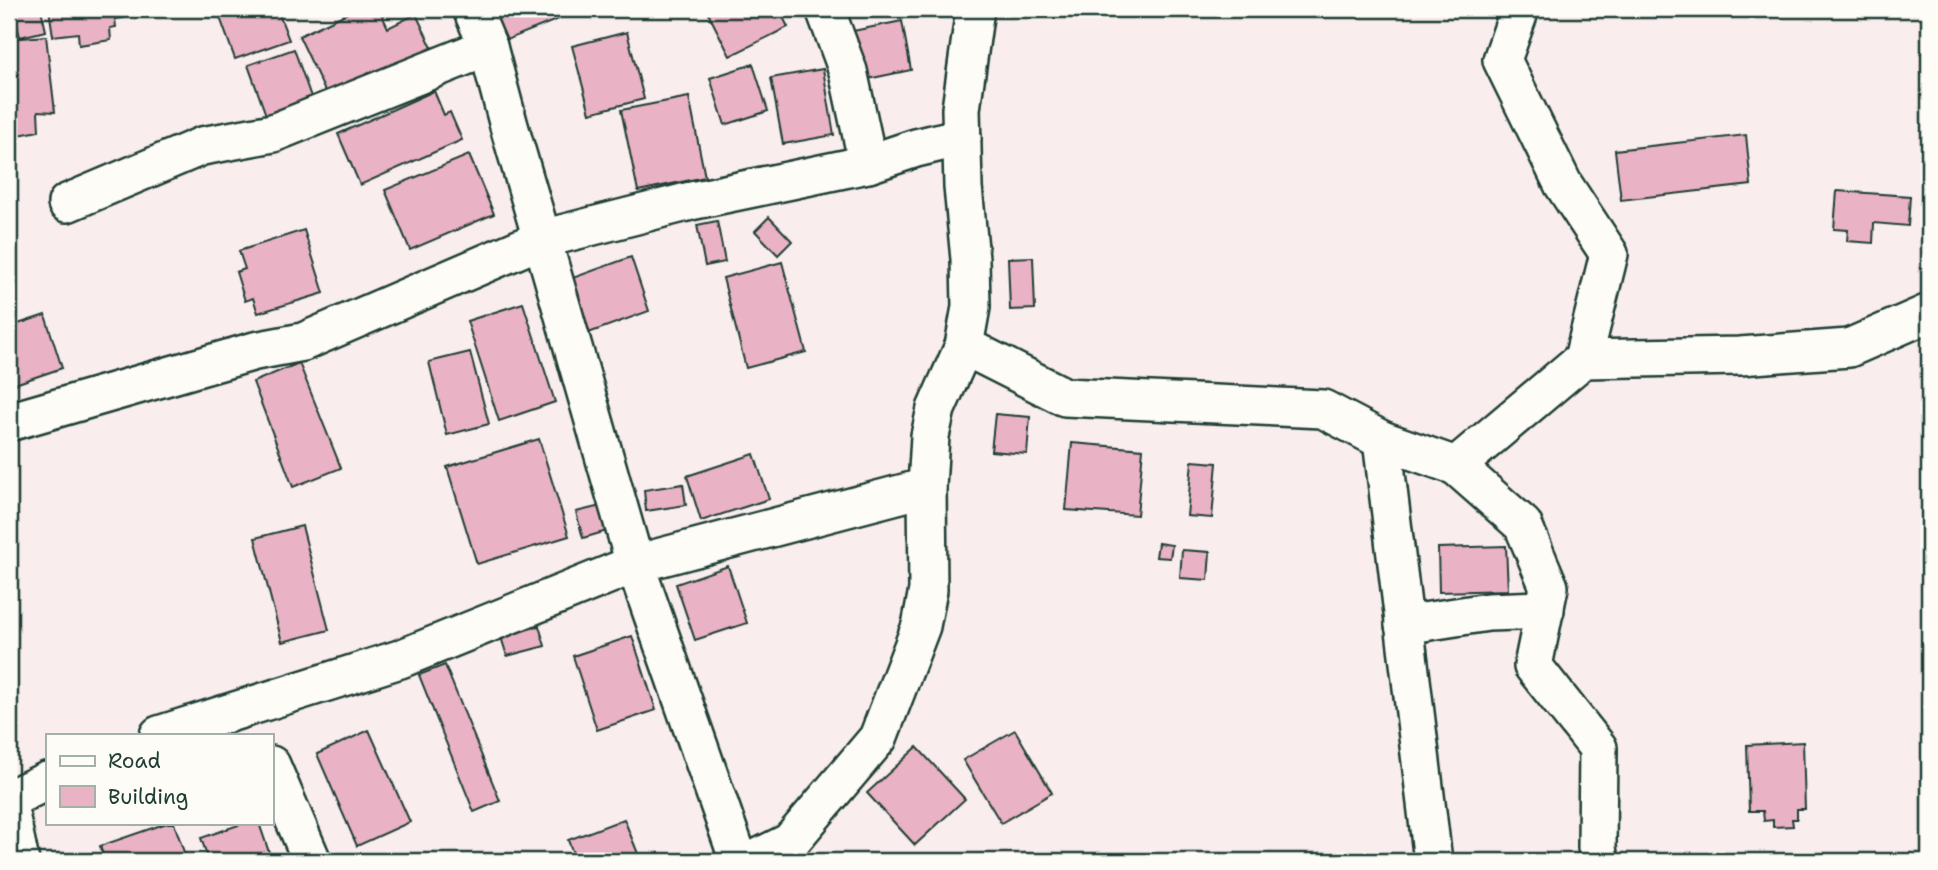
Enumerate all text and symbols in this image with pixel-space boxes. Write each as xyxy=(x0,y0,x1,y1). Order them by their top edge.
legend xyxy=(46,734,273,824)
text: Road xyxy=(108,747,161,775)
text: Building xyxy=(108,783,188,811)

